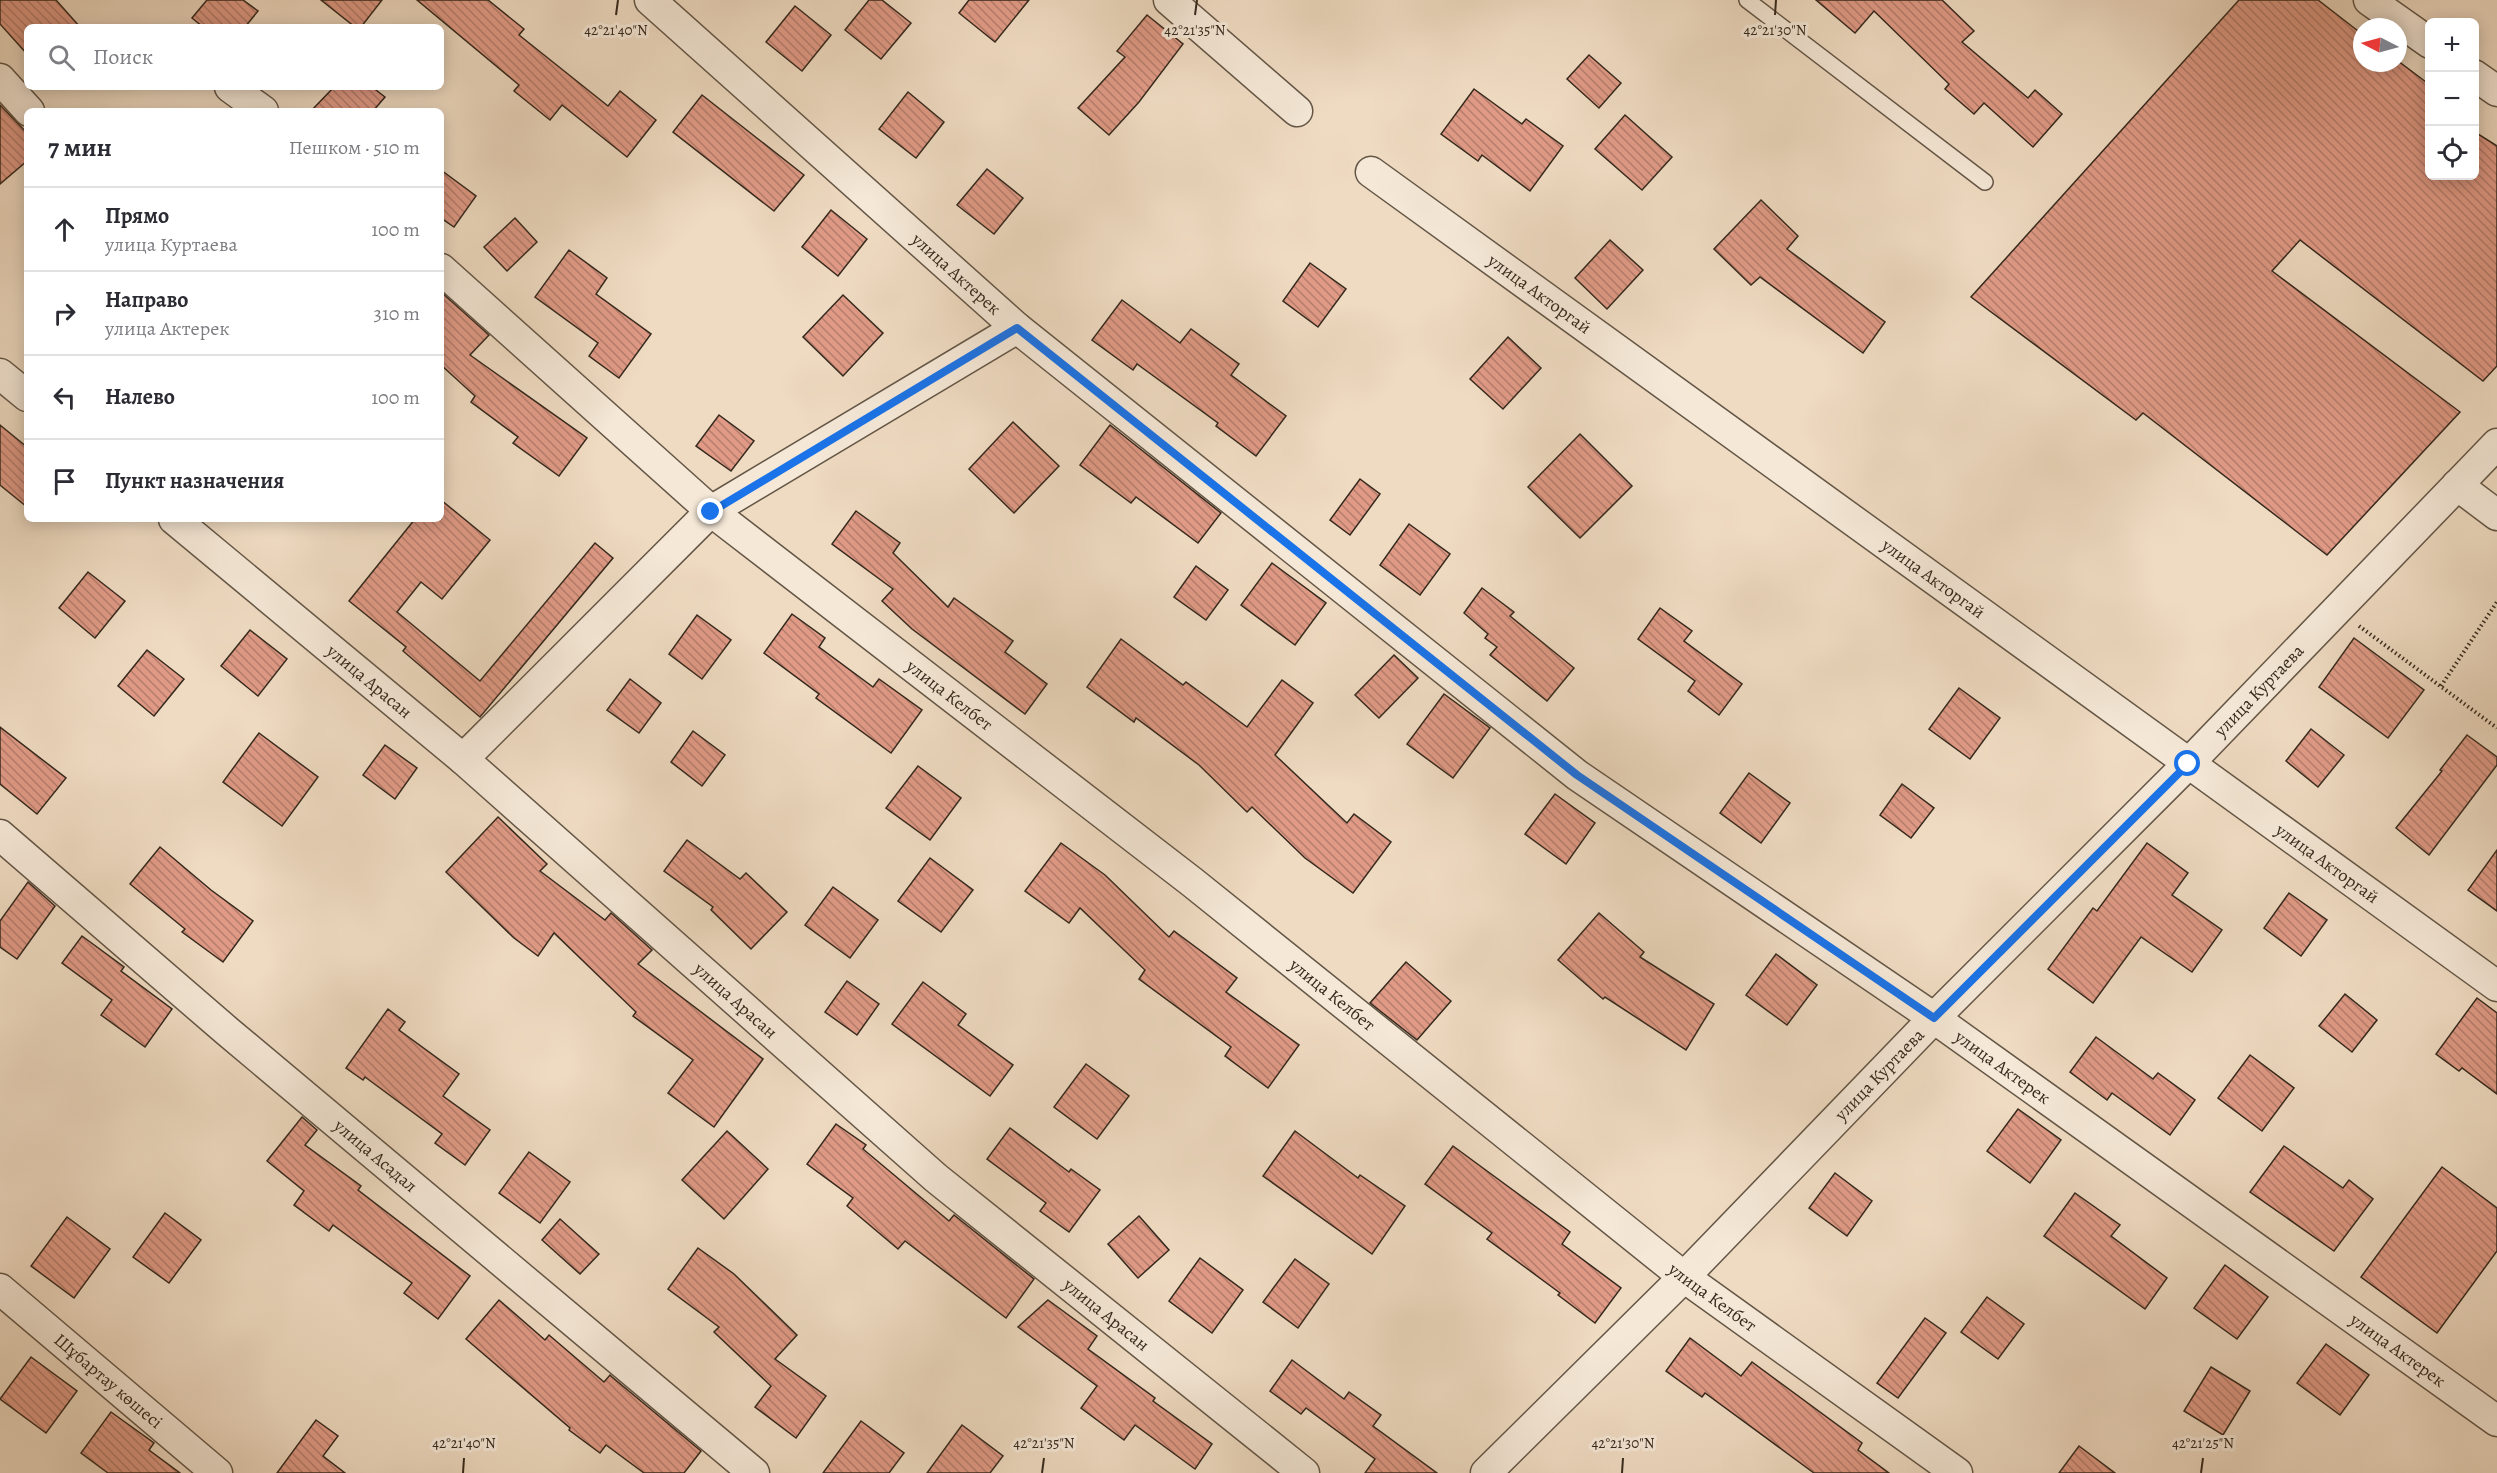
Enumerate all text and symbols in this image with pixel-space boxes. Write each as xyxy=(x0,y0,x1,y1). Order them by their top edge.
north arrow xyxy=(2353,18,2407,72)
map controls xyxy=(2425,18,2479,180)
button: + xyxy=(2425,18,2479,72)
text: 42°21'40"N xyxy=(584,20,648,40)
text: 42°21'35"N xyxy=(1164,20,1226,40)
text: 42°21'30"N xyxy=(1744,20,1807,40)
search box xyxy=(24,24,444,90)
icon: search xyxy=(45,41,78,74)
text: Поиск xyxy=(93,42,153,72)
button: − xyxy=(2425,72,2479,126)
button: locate xyxy=(2425,126,2479,180)
text: 7 мин xyxy=(48,130,112,165)
text: Пешком · 510 m xyxy=(289,134,420,161)
text: Прямо xyxy=(105,201,169,231)
icon: ahead xyxy=(48,213,81,246)
text: 100 m xyxy=(371,216,420,243)
street label: улица Актерек xyxy=(906,227,1006,320)
text: улица Куртаева xyxy=(105,231,238,258)
street label: улица Акторгай xyxy=(1482,248,1596,339)
text: Направо xyxy=(105,285,188,315)
icon: right xyxy=(48,297,81,330)
text: 310 m xyxy=(374,300,420,327)
text: улица Актерек xyxy=(105,315,230,342)
icon: left xyxy=(48,381,81,414)
text: Налево xyxy=(105,382,175,412)
text: 100 m xyxy=(371,384,420,411)
icon: arrive xyxy=(48,465,81,498)
text: Пункт назначения xyxy=(105,466,284,496)
route end xyxy=(697,498,723,524)
street label: улица Акторгай xyxy=(1876,533,1990,624)
street label: улица Арасан xyxy=(321,638,417,724)
street label: улица Куртаева xyxy=(2208,639,2310,743)
street label: улица Келбет xyxy=(901,653,998,736)
route start xyxy=(2174,750,2200,776)
street label: улица Акторгай xyxy=(2270,817,2384,909)
street label: улица Келбет xyxy=(1284,952,1380,1036)
street label: улица Арасан xyxy=(688,956,783,1044)
street label: улица Куртаева xyxy=(1829,1023,1930,1127)
street label: улица Актерек xyxy=(1949,1024,2055,1110)
street label: улица Асадал xyxy=(328,1113,422,1198)
street label: улица Келбет xyxy=(1663,1257,1761,1337)
street label: улица Арасан xyxy=(1058,1272,1154,1356)
street label: улица Актерек xyxy=(2344,1307,2450,1392)
street label: Шұбартау көшесі xyxy=(49,1328,168,1434)
text: 42°21'40"N xyxy=(432,1433,496,1453)
text: 42°21'35"N xyxy=(1013,1433,1075,1453)
text: 42°21'30"N xyxy=(1592,1433,1655,1453)
text: 42°21'25"N xyxy=(2172,1433,2234,1453)

